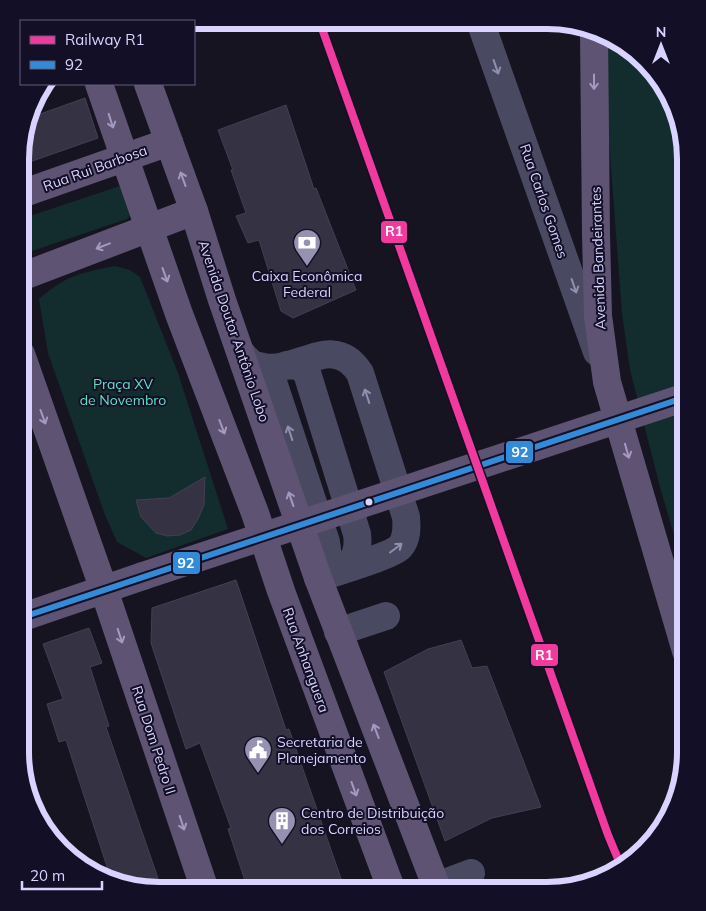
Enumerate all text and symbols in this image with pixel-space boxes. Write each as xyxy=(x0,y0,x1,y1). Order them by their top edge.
legend xyxy=(20,20,195,85)
north arrow xyxy=(636,20,686,70)
text: N xyxy=(656,23,666,41)
text: Railway R1 xyxy=(65,30,145,49)
text: 92 xyxy=(65,55,83,74)
one-way arrow xyxy=(492,59,501,74)
one-way arrow xyxy=(589,73,599,89)
one-way arrow xyxy=(107,113,116,128)
street label: Rua Rui Barbosa xyxy=(41,141,149,195)
street label: Rua Carlos Gomes xyxy=(516,142,572,261)
one-way arrow xyxy=(178,172,187,188)
street label: Avenida Bandeirantes xyxy=(587,186,609,330)
line badge: R1 xyxy=(380,220,408,244)
text: R1 xyxy=(385,222,403,240)
bank icon: Caixa Econômica Federal xyxy=(292,228,322,267)
street label: Avenida Doutor Antônio Lobo xyxy=(194,238,274,424)
one-way arrow xyxy=(96,242,111,251)
one-way arrow xyxy=(161,266,170,282)
place label: Caixa Econômica Federal xyxy=(252,267,362,301)
one-way arrow xyxy=(569,278,579,294)
park label: Praça XV de Novembro xyxy=(80,375,166,409)
one-way arrow xyxy=(362,388,372,404)
one-way arrow xyxy=(39,409,48,424)
one-way arrow xyxy=(218,419,227,434)
one-way arrow xyxy=(285,426,294,441)
line badge: 92 xyxy=(505,440,534,464)
one-way arrow xyxy=(623,442,633,458)
text: 92 xyxy=(512,443,528,461)
one-way arrow xyxy=(286,492,295,507)
unlabelled marker xyxy=(364,497,374,507)
one-way arrow xyxy=(389,543,402,554)
line badge: 92 xyxy=(172,551,201,575)
text: 92 xyxy=(178,554,194,572)
street label: Rua Anhanguera xyxy=(279,605,333,715)
one-way arrow xyxy=(116,628,125,643)
line badge: R1 xyxy=(530,643,559,667)
text: R1 xyxy=(535,646,553,664)
street label: Rua Dom Pedro II xyxy=(128,684,180,796)
one-way arrow xyxy=(371,724,380,739)
place label: Secretaria de Planejamento xyxy=(277,733,366,767)
public building icon: Secretaria de Planejamento xyxy=(243,735,273,774)
one-way arrow xyxy=(350,781,359,796)
place label: Centro de Distribuição dos Correios xyxy=(301,804,444,838)
building icon: Centro de Distribuição dos Correios xyxy=(267,806,297,845)
one-way arrow xyxy=(178,815,188,831)
scale bar xyxy=(22,858,102,890)
text: 20 m xyxy=(30,866,65,885)

